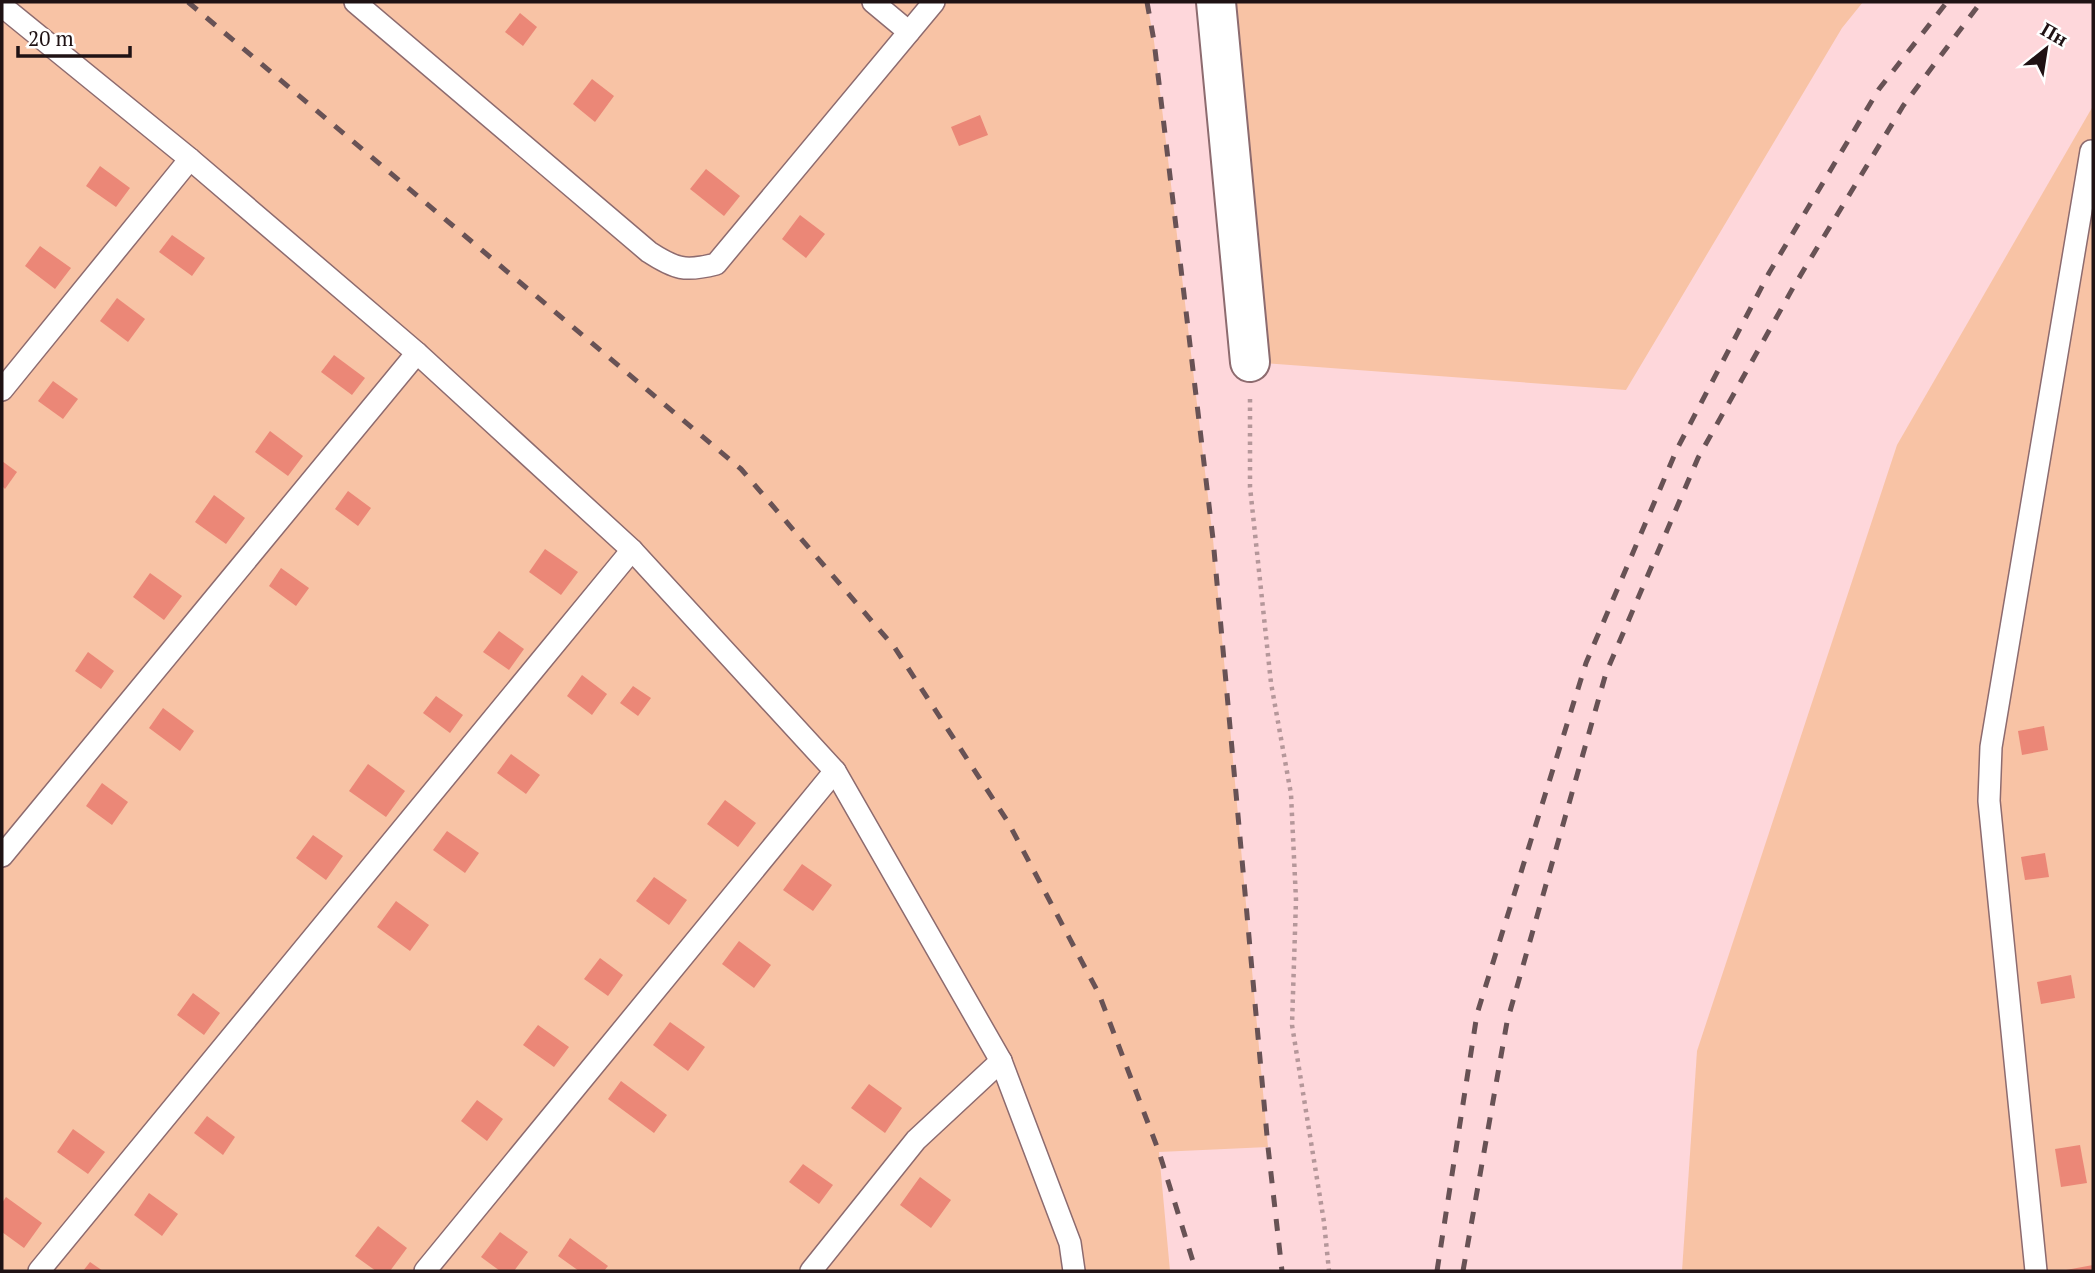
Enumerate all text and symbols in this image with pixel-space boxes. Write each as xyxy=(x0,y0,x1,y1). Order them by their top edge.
scale bar xyxy=(18,14,130,58)
north arrow xyxy=(2011,14,2081,84)
text: Пн xyxy=(2037,16,2073,52)
text: 20 m xyxy=(28,24,74,52)

